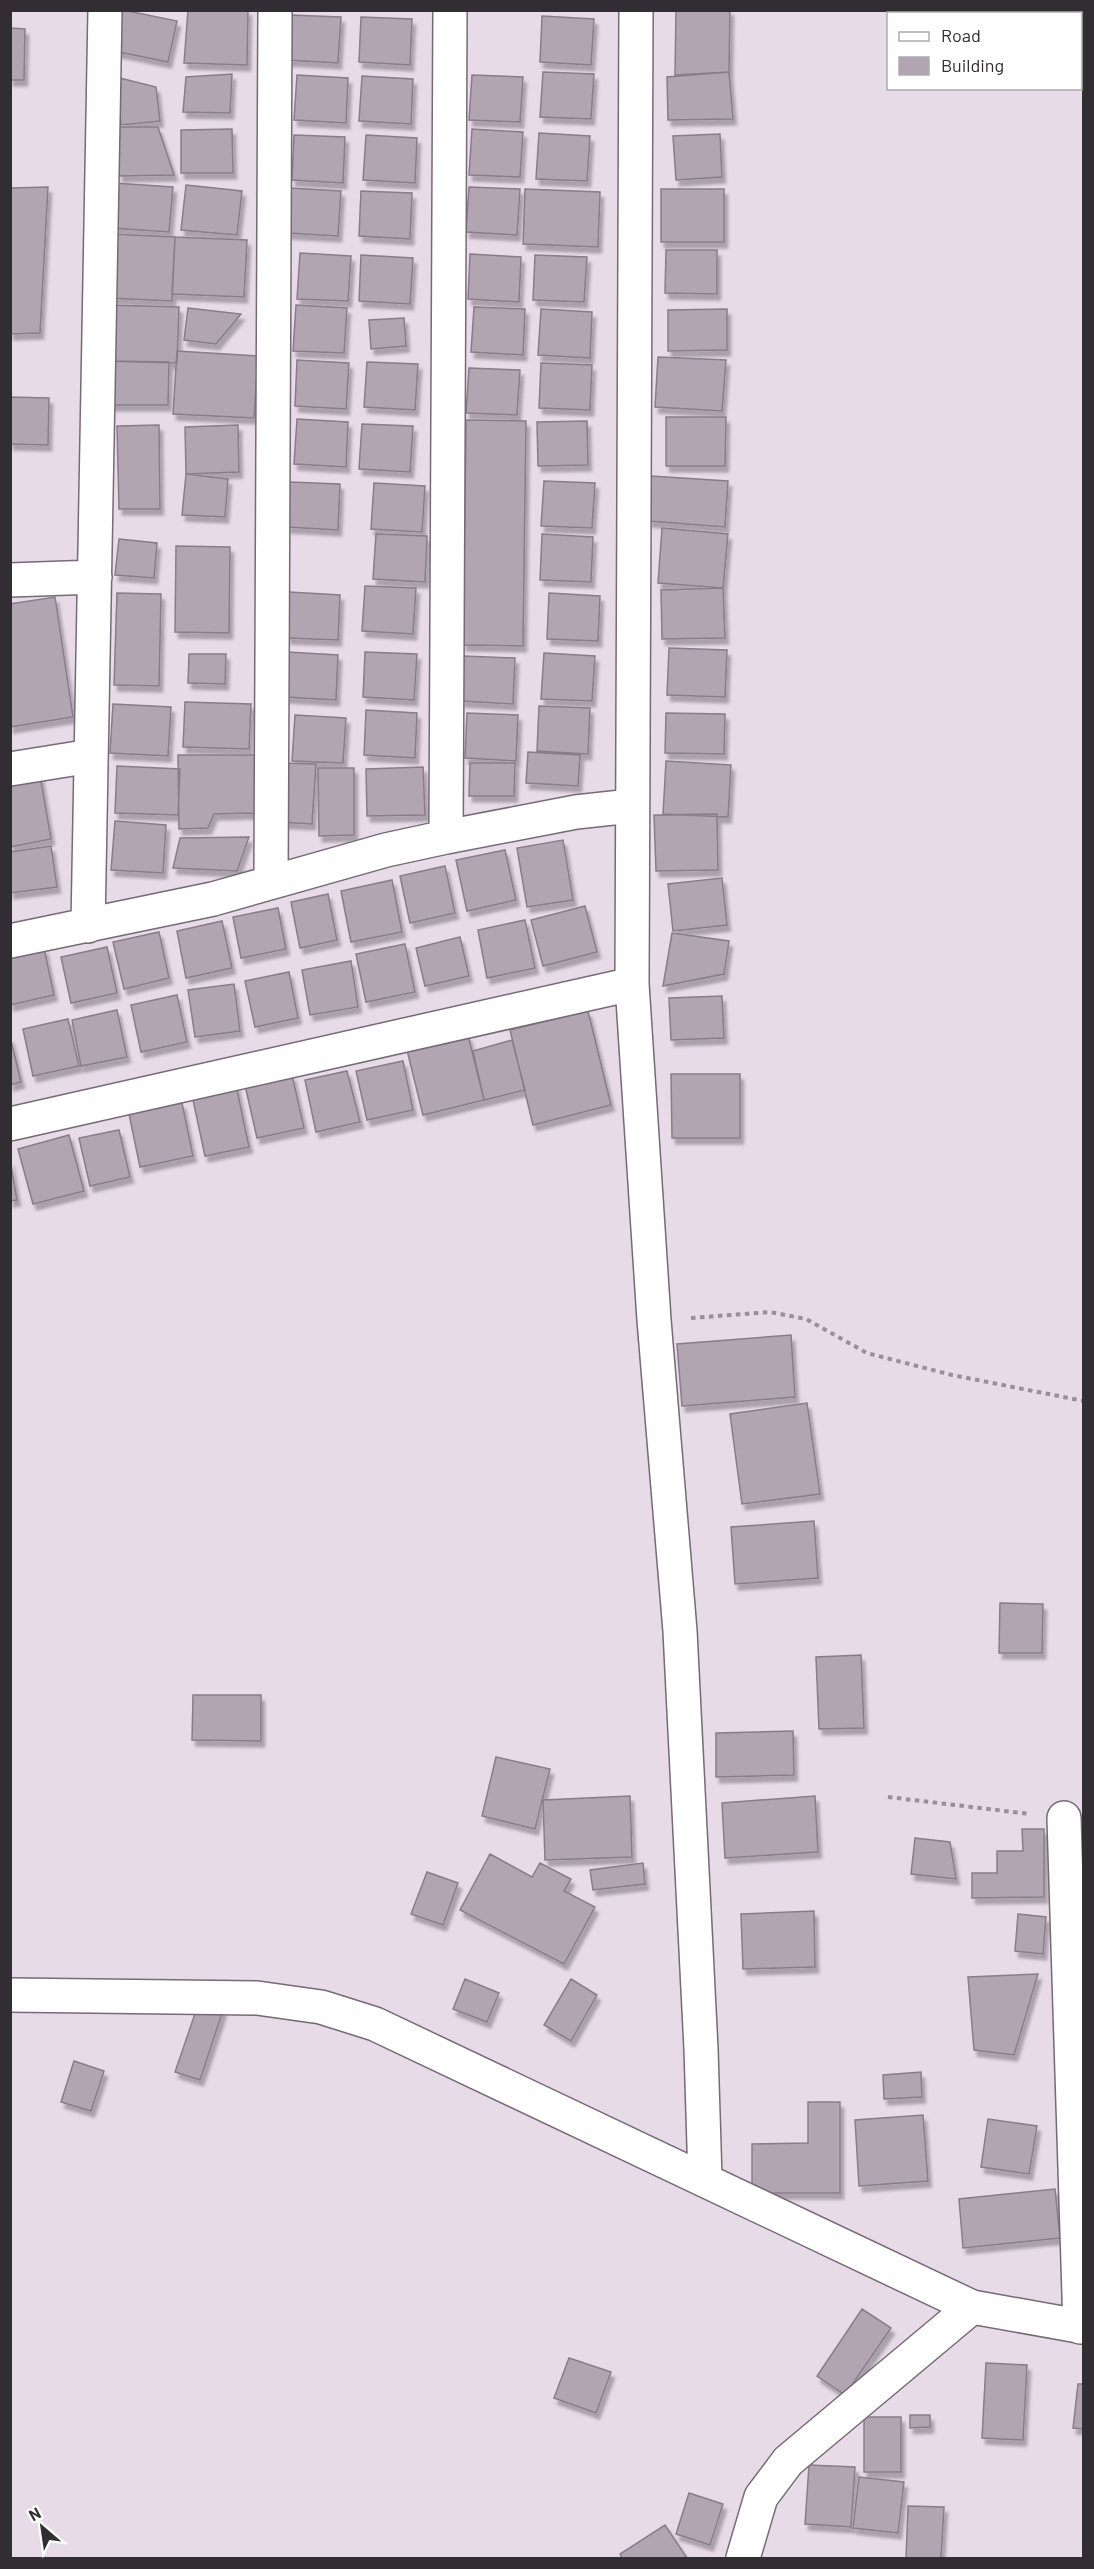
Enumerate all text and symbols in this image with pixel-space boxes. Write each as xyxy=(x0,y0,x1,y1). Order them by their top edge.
legend xyxy=(887,12,1082,90)
text: Road xyxy=(941,24,981,46)
text: Building xyxy=(941,54,1004,76)
north arrow xyxy=(12,2497,72,2557)
text: N xyxy=(25,2503,44,2524)

